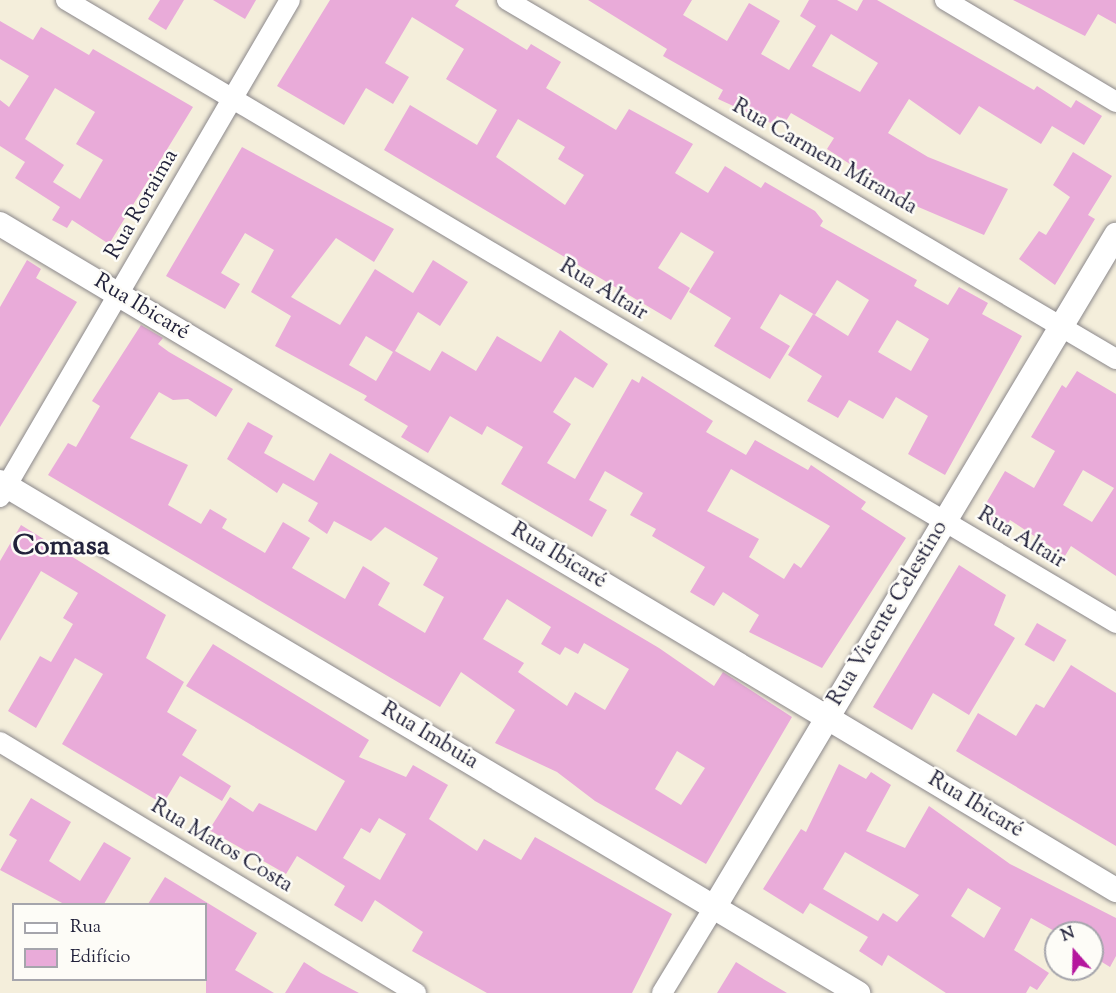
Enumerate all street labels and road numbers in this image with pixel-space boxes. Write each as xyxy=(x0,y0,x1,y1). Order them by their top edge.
street label: Rua Carmem Miranda xyxy=(727,94,921,222)
street label: Rua Roraima xyxy=(101,145,185,265)
street label: Rua Altair xyxy=(554,254,652,328)
street label: Rua Ibicaré xyxy=(88,269,194,347)
street label: Rua Altair xyxy=(972,502,1070,576)
street label: Rua Vicente Celestino xyxy=(823,517,955,711)
street label: Rua Ibicaré xyxy=(505,518,611,596)
street label: Rua Imbuia xyxy=(376,698,482,776)
street label: Rua Ibicaré xyxy=(922,767,1028,845)
street label: Rua Matos Costa xyxy=(145,794,297,900)

